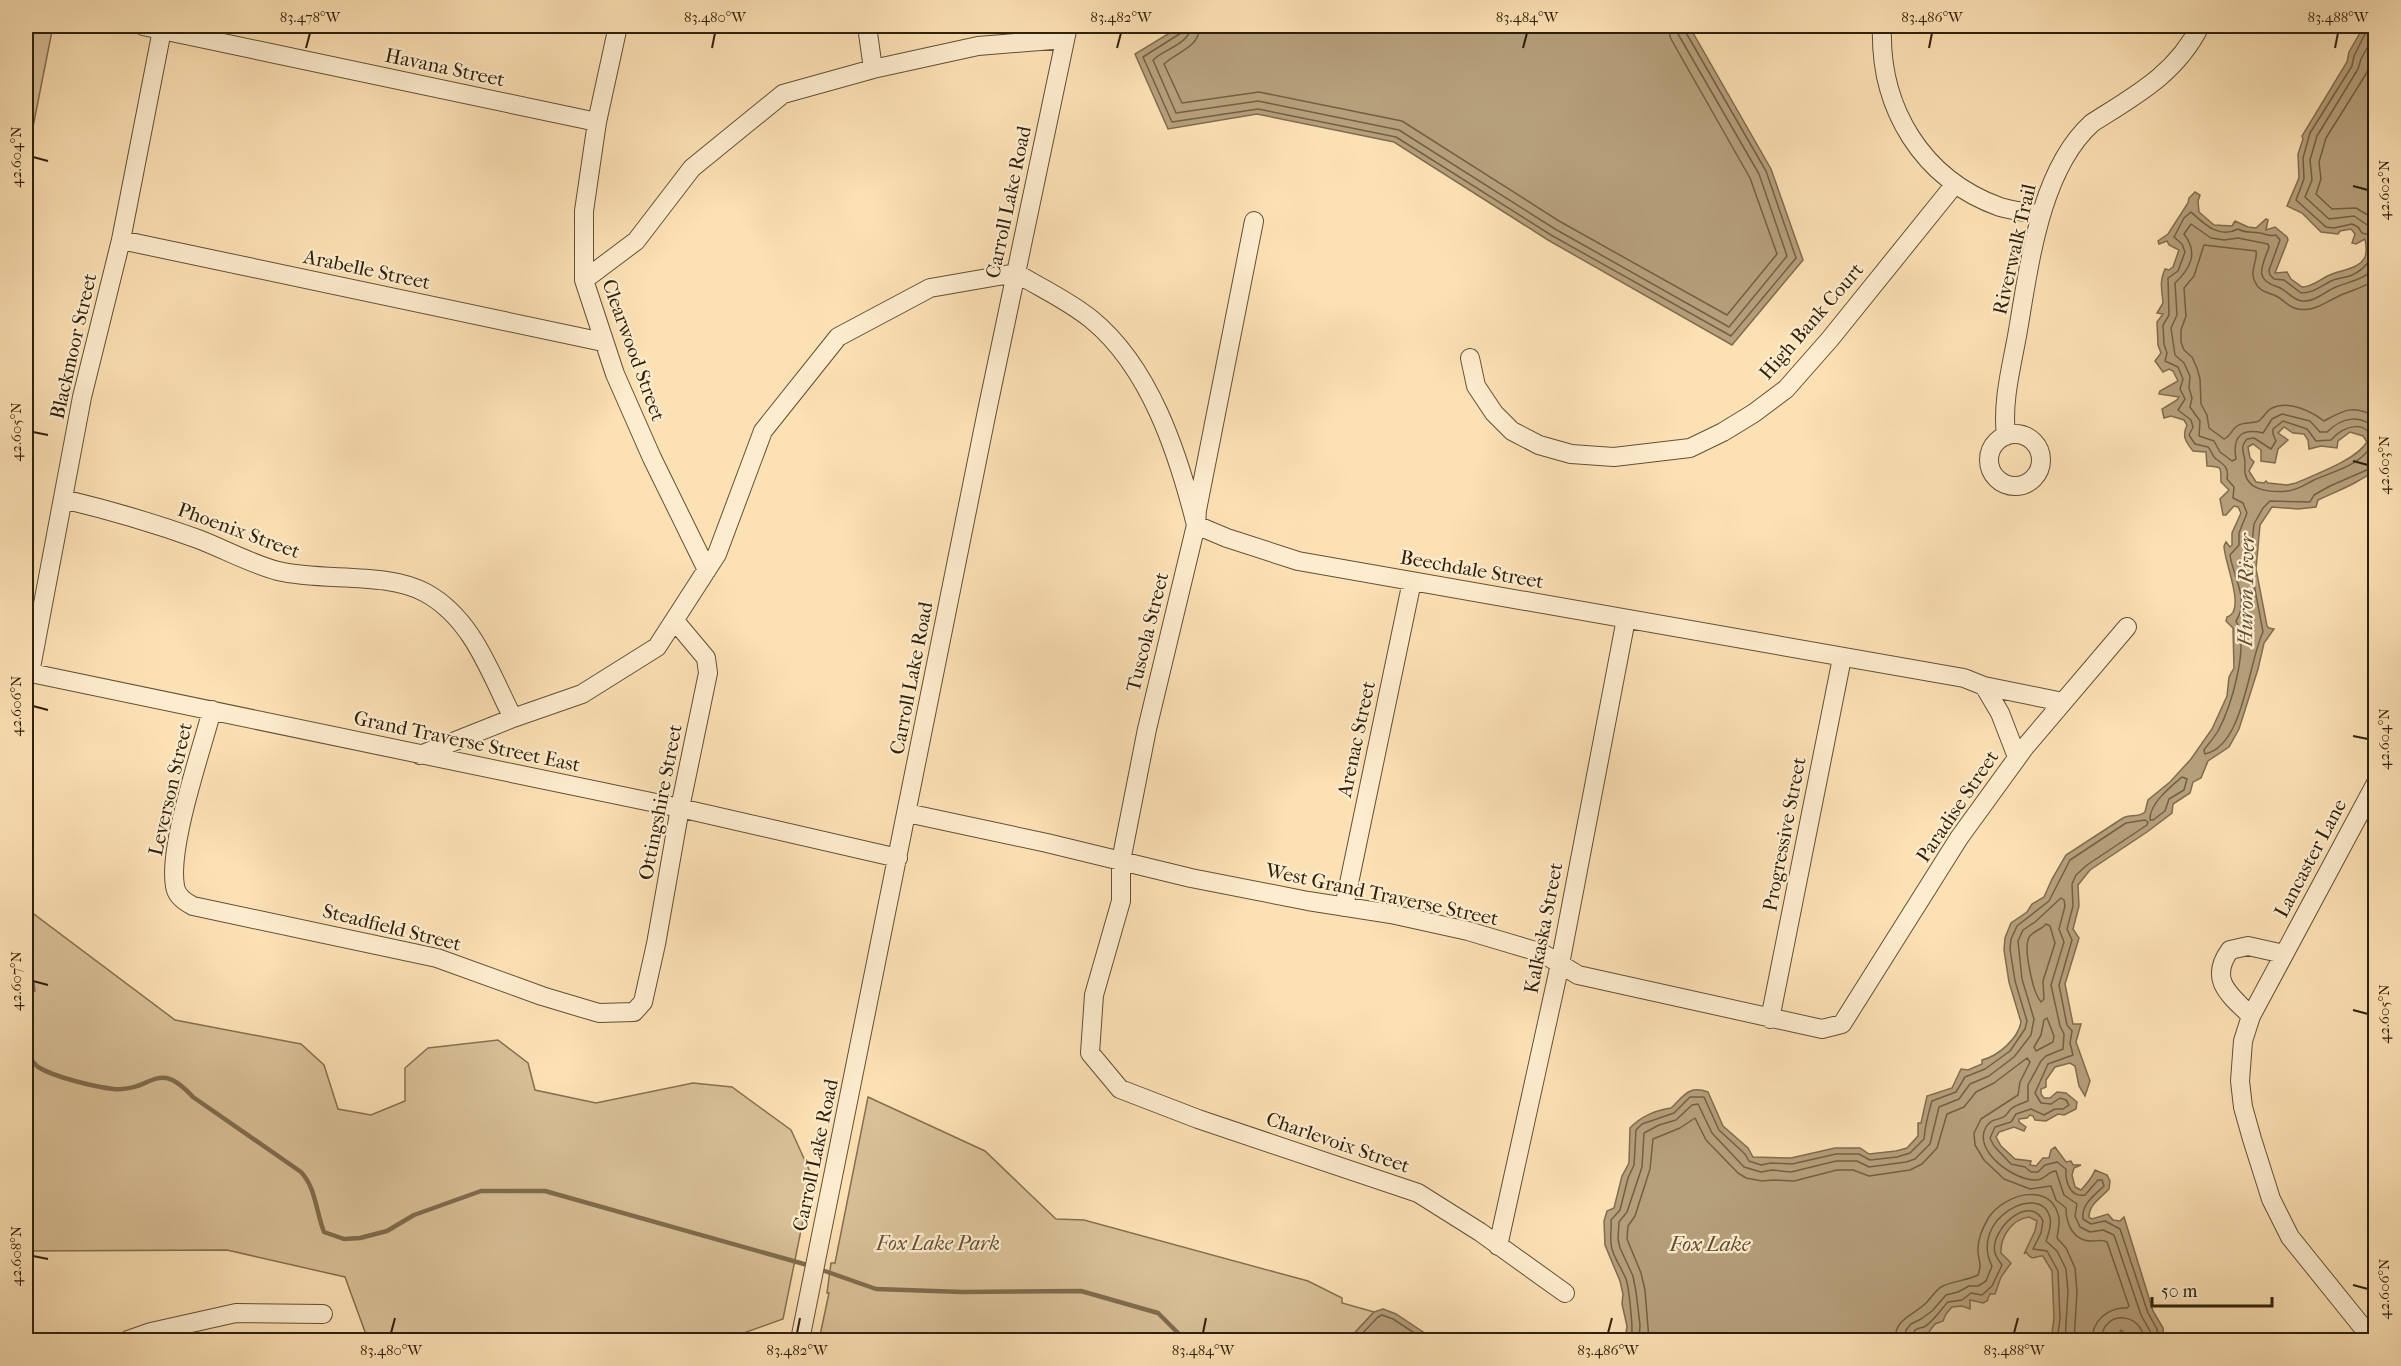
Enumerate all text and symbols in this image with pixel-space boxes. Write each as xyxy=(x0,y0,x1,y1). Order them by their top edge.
text: 83.478°W xyxy=(280,8,341,26)
text: 83.480°W xyxy=(684,8,747,26)
text: 83.482°W xyxy=(1090,8,1153,26)
text: 83.484°W xyxy=(1496,8,1559,26)
text: 83.486°W xyxy=(1901,8,1964,26)
text: 83.488°W xyxy=(2307,8,2370,26)
street label: Havana Street xyxy=(383,44,507,91)
street label: Carroll Lake Road xyxy=(981,123,1036,280)
text: 42.604°N xyxy=(7,126,25,188)
text: 42.602°N xyxy=(2375,159,2393,220)
street label: Riverwalk Trail xyxy=(1988,181,2041,317)
street label: Arabelle Street xyxy=(300,245,432,294)
street label: High Bank Court xyxy=(1755,258,1868,384)
street label: Blackmoor Street xyxy=(46,271,101,421)
street label: Clearwood Street xyxy=(597,276,670,424)
text: 42.605°N xyxy=(7,402,25,462)
text: 42.603°N xyxy=(2375,435,2393,494)
street label: Phoenix Street xyxy=(175,498,303,563)
water label: Huron River xyxy=(2233,532,2259,647)
street label: Beechdale Street xyxy=(1398,546,1545,593)
street label: Tuscola Street xyxy=(1122,570,1173,694)
street label: Carroll Lake Road xyxy=(885,599,938,756)
text: 42.606°N xyxy=(7,675,25,736)
street label: Arenac Street xyxy=(1333,679,1380,800)
street label: Grand Traverse Street East xyxy=(352,706,582,777)
text: 42.604°N xyxy=(2375,708,2393,770)
street label: Leverson Street xyxy=(144,720,197,858)
street label: Ottingshire Street xyxy=(634,722,687,882)
street label: Paradise Street xyxy=(1912,746,2003,867)
street label: Progressive Street xyxy=(1758,755,1811,913)
street label: Lancaster Lane xyxy=(2270,795,2351,921)
street label: West Grand Traverse Street xyxy=(1262,858,1500,930)
street label: Kalkaska Street xyxy=(1520,861,1567,996)
street label: Steadfield Street xyxy=(320,899,463,956)
text: 42.607°N xyxy=(7,950,25,1011)
text: 42.605°N xyxy=(2375,984,2393,1044)
street label: Carroll Lake Road xyxy=(788,1076,843,1233)
street label: Charlevoix Street xyxy=(1263,1107,1413,1178)
text: 42.608°N xyxy=(7,1225,25,1286)
park label: Fox Lake Park xyxy=(875,1232,1000,1255)
water label: Fox Lake xyxy=(1669,1232,1751,1256)
text: 42.606°N xyxy=(2375,1258,2393,1319)
scale bar xyxy=(2152,1270,2272,1308)
text: 50 m xyxy=(2161,1281,2198,1302)
text: 83.480°W xyxy=(360,1341,423,1359)
text: 83.482°W xyxy=(766,1341,829,1359)
text: 83.484°W xyxy=(1172,1341,1235,1359)
text: 83.486°W xyxy=(1577,1341,1640,1359)
text: 83.488°W xyxy=(1983,1341,2046,1359)

